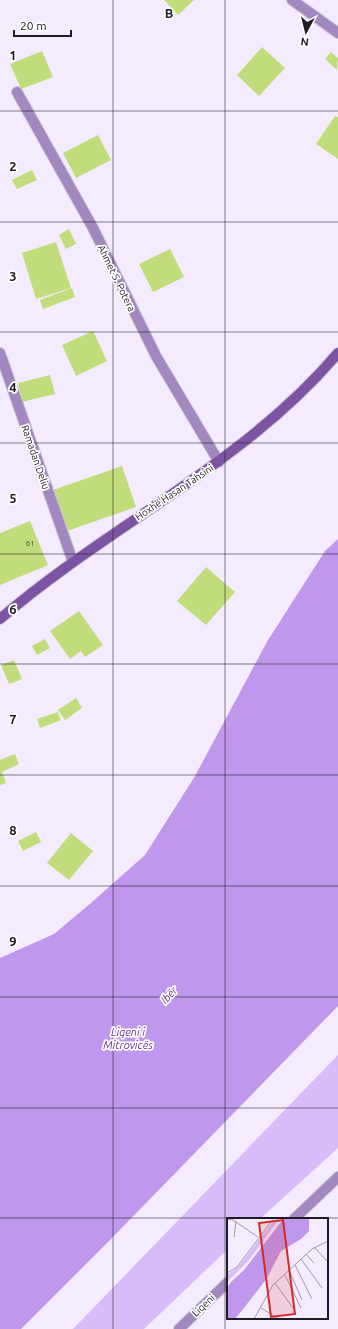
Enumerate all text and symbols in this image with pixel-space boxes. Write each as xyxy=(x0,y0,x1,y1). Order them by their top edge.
text: B xyxy=(165,6,174,20)
scale bar xyxy=(14,12,71,38)
north arrow xyxy=(286,12,326,52)
text: 20 m xyxy=(20,19,47,32)
text: N xyxy=(300,35,310,48)
text: 1 xyxy=(9,48,17,62)
text: 2 xyxy=(9,159,17,173)
street label: Ahmet S. Potera xyxy=(96,243,137,313)
text: 3 xyxy=(9,269,17,283)
text: 4 xyxy=(9,380,17,394)
street label: Ramadan Deliu xyxy=(19,423,52,491)
street label: Hoxhë Hasan Tahsini xyxy=(133,462,215,523)
text: 5 xyxy=(9,491,17,505)
house number: 61 xyxy=(25,539,35,548)
text: 6 xyxy=(9,602,17,616)
text: 7 xyxy=(9,712,17,726)
text: 8 xyxy=(9,823,17,837)
text: 9 xyxy=(9,934,17,948)
water label: Ibër xyxy=(158,984,180,1006)
water label: Liqeni i Mitrovicës xyxy=(103,1026,153,1051)
inset map xyxy=(227,1218,328,1319)
street label: Liqeni xyxy=(190,1292,217,1319)

